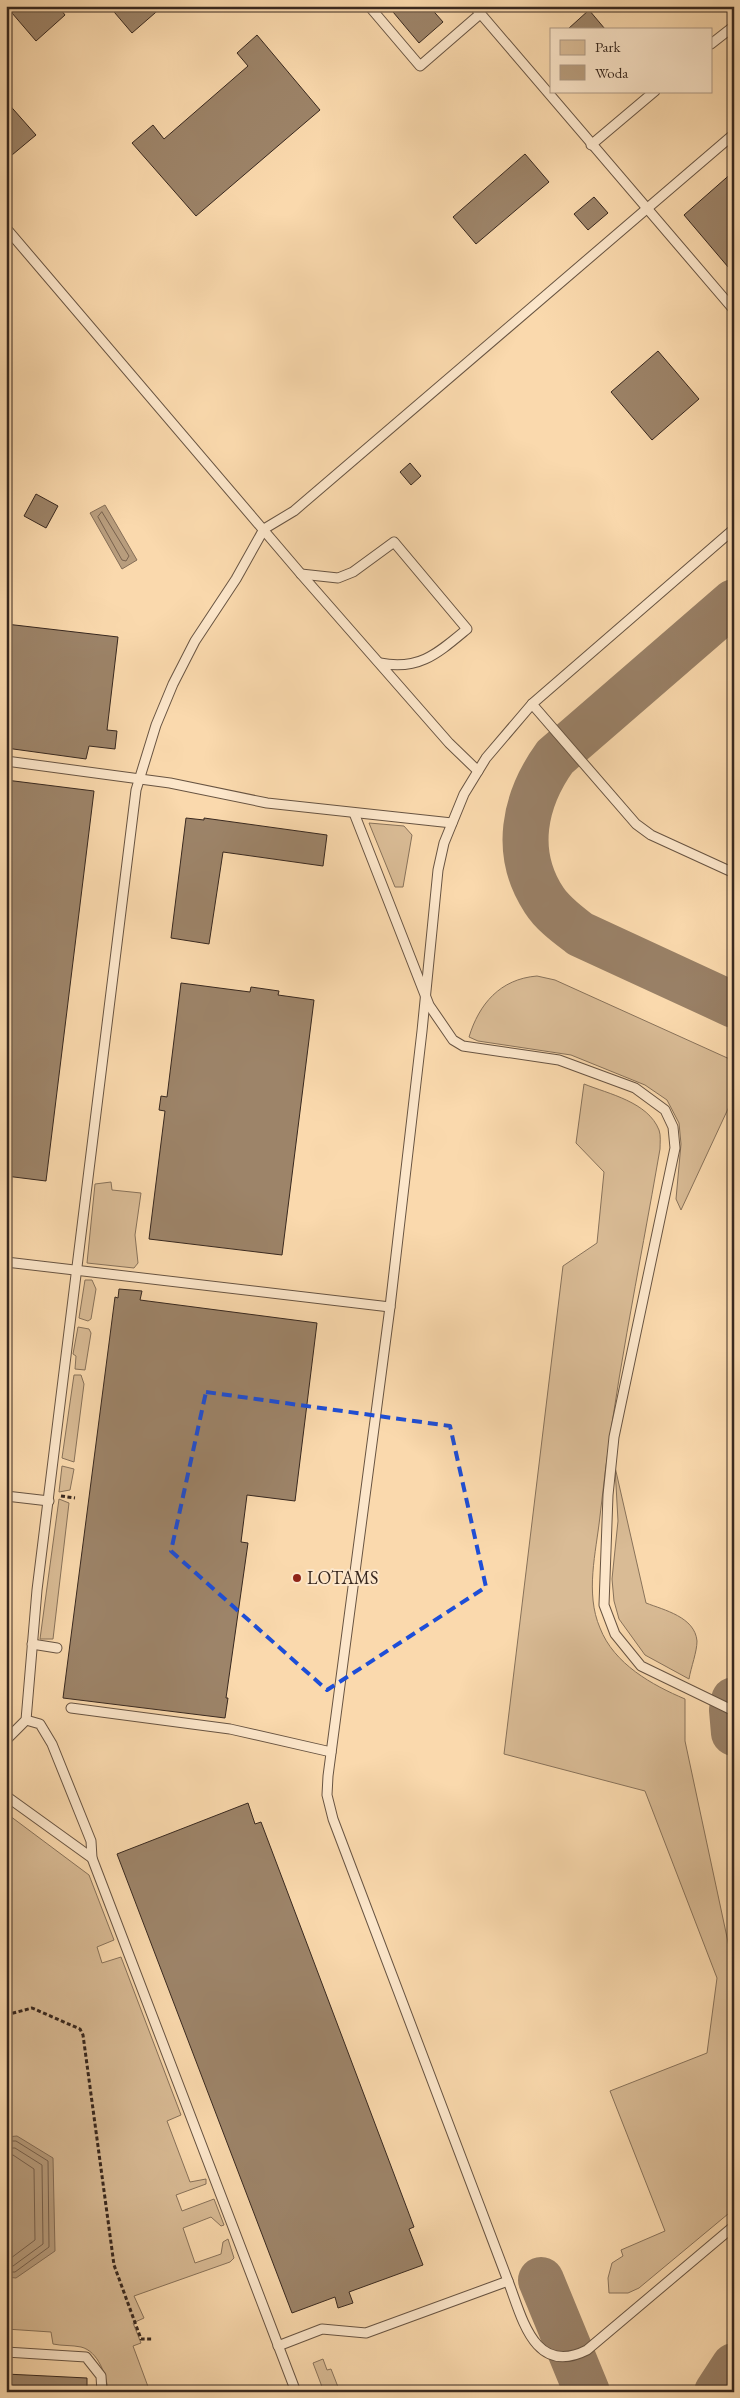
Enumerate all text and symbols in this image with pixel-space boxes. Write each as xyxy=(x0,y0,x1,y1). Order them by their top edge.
legend xyxy=(550,28,712,92)
text: Park xyxy=(595,37,622,56)
text: Woda xyxy=(595,63,628,82)
place label: LOTAMS xyxy=(307,1566,378,1589)
marker: LOTAMS xyxy=(291,1572,303,1584)

